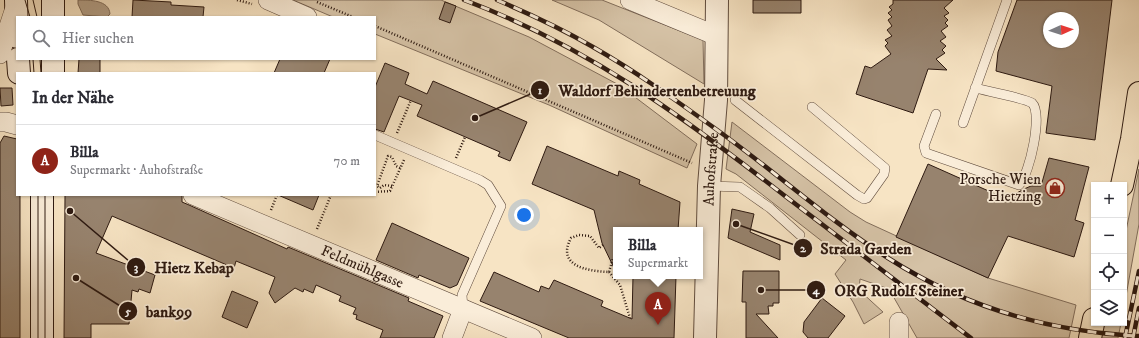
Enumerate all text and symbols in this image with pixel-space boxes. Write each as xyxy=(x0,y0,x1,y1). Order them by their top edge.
north arrow xyxy=(1043,12,1079,48)
search box xyxy=(16,16,376,60)
icon: search xyxy=(30,27,52,49)
text: Hier suchen xyxy=(62,29,134,48)
callout: Waldorf Behindertenbetreuung xyxy=(530,76,763,104)
text: Waldorf Behindertenbetreuung xyxy=(557,81,757,101)
text: 1 xyxy=(538,83,543,98)
text: In der Nähe xyxy=(32,87,114,109)
street label: Auhofstraße xyxy=(699,132,723,206)
text: Billa xyxy=(70,143,99,162)
text: A xyxy=(41,153,49,169)
text: 70 m xyxy=(334,153,360,169)
text: Supermarkt · Auhofstraße xyxy=(70,162,203,178)
place label: Porsche Wien Hietzing xyxy=(959,170,1042,206)
shop icon: Porsche Wien Hietzing xyxy=(1044,177,1066,199)
map controls xyxy=(1091,182,1127,326)
button: + xyxy=(1091,182,1127,218)
your location xyxy=(514,205,534,225)
button: − xyxy=(1091,218,1127,254)
popup xyxy=(613,227,703,279)
callout: Strada Garden xyxy=(793,234,920,262)
text: Billa xyxy=(628,236,656,255)
text: Strada Garden xyxy=(820,239,912,259)
street label: Feldmühlgasse xyxy=(318,241,407,292)
text: 2 xyxy=(800,241,807,256)
callout: Hietz Kebap xyxy=(126,253,242,281)
button: locate xyxy=(1091,254,1127,290)
text: Supermarkt xyxy=(628,255,688,271)
text: Hietz Kebap xyxy=(154,258,234,278)
text: 3 xyxy=(134,260,139,275)
callout: ORG Rudolf Steiner xyxy=(806,276,971,304)
text: ORG Rudolf Steiner xyxy=(835,281,964,301)
text: 4 xyxy=(812,283,821,298)
button: layers xyxy=(1091,290,1127,326)
pin: A xyxy=(645,292,671,325)
callout: bank99 xyxy=(118,297,201,325)
text: bank99 xyxy=(145,302,192,322)
text: 5 xyxy=(124,304,131,319)

